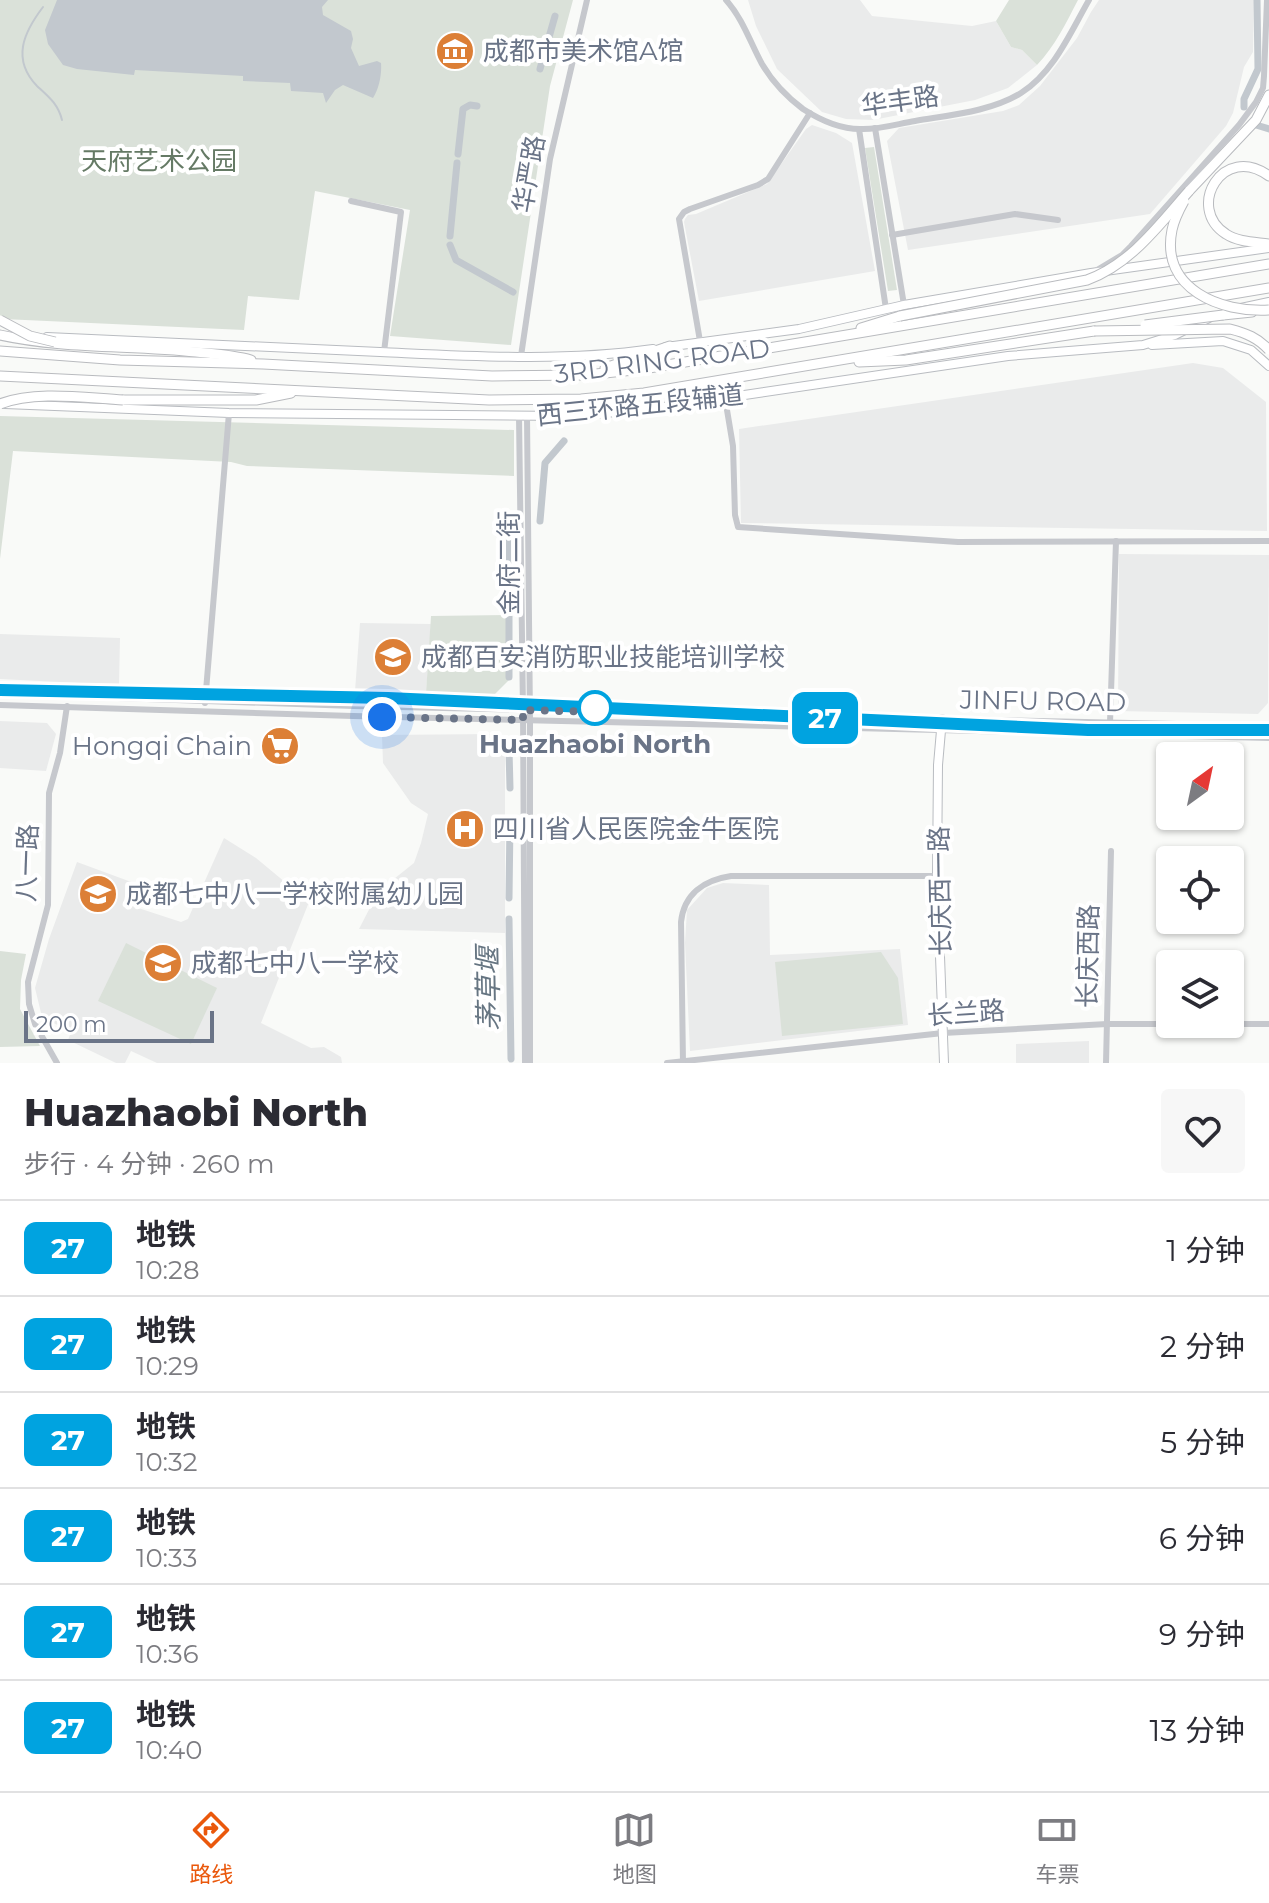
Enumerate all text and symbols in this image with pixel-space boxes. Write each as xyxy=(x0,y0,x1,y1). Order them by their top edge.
museum icon: 成都市美术馆A馆 xyxy=(434,30,476,72)
place label: 成都市美术馆A馆 xyxy=(483,35,684,67)
street label: 华丰路 xyxy=(859,80,941,122)
street label: 华严路 xyxy=(506,133,552,215)
park label: 天府艺术公园 xyxy=(81,145,237,177)
street label: 3RD RING ROAD xyxy=(552,332,772,390)
street label: 西三环路五段辅道 xyxy=(535,378,745,432)
street label: 金府二街 xyxy=(493,511,525,615)
school or university icon: 成都百安消防职业技能培训学校 xyxy=(372,636,414,678)
place label: 成都百安消防职业技能培训学校 xyxy=(421,641,785,673)
street label: JINFU ROAD xyxy=(959,684,1126,718)
marker: Huazhaobi North xyxy=(578,691,612,725)
line badge: 27 xyxy=(789,692,861,744)
your location xyxy=(362,697,402,737)
text: 27 xyxy=(808,701,842,735)
supermarket icon: Hongqi Chain xyxy=(259,725,301,767)
place label: Huazhaobi North xyxy=(479,728,711,760)
place label: Hongqi Chain xyxy=(72,730,252,762)
north arrow xyxy=(1156,742,1244,830)
map controls xyxy=(1156,742,1244,1038)
hospital icon: 四川省人民医院金牛医院 xyxy=(444,808,486,850)
place label: 四川省人民医院金牛医院 xyxy=(493,813,779,845)
street label: 八一路 xyxy=(10,823,44,903)
street label: 长庆西一路 xyxy=(923,826,957,956)
button: locate xyxy=(1156,846,1244,934)
school or university icon: 成都七中八一学校附属幼儿园 xyxy=(77,873,119,915)
place label: 成都七中八一学校附属幼儿园 xyxy=(126,878,464,910)
street label: 长庆西路 xyxy=(1071,904,1105,1008)
school or university icon: 成都七中八一学校 xyxy=(142,942,184,984)
water label: 茅草堰 xyxy=(470,943,506,1031)
place label: 成都七中八一学校 xyxy=(191,947,399,979)
button: layers xyxy=(1156,950,1244,1038)
street label: 长兰路 xyxy=(926,994,1006,1032)
scale bar xyxy=(24,1007,214,1043)
text: 200 m xyxy=(36,1011,107,1038)
text: Huazhaobi North xyxy=(24,1089,368,1136)
button: heart xyxy=(1161,1089,1245,1173)
text: 步行 · 4 分钟 · 260 m xyxy=(24,1148,275,1180)
text: 地铁 xyxy=(136,1216,196,1253)
text: 27 xyxy=(51,1231,85,1265)
text: 1 分钟 xyxy=(1166,1232,1245,1269)
text: 10:28 xyxy=(136,1254,199,1286)
text: 地铁 xyxy=(136,1312,196,1349)
text: 27 xyxy=(51,1327,85,1361)
text: 2 分钟 xyxy=(1160,1328,1245,1365)
text: 10:29 xyxy=(136,1350,199,1382)
text: 地铁 xyxy=(136,1408,196,1445)
text: 27 xyxy=(51,1423,85,1457)
text: 5 分钟 xyxy=(1160,1424,1245,1461)
text: 10:32 xyxy=(136,1446,197,1478)
text: 地铁 xyxy=(136,1504,196,1541)
text: 27 xyxy=(51,1519,85,1553)
text: 6 分钟 xyxy=(1159,1520,1245,1557)
text: 10:33 xyxy=(136,1542,197,1574)
text: 地铁 xyxy=(136,1600,196,1637)
text: 27 xyxy=(51,1615,85,1649)
text: 9 分钟 xyxy=(1159,1616,1245,1653)
text: 10:36 xyxy=(136,1638,199,1670)
text: 地铁 xyxy=(136,1696,196,1733)
text: 27 xyxy=(51,1711,85,1745)
text: 13 分钟 xyxy=(1149,1712,1245,1749)
text: 10:40 xyxy=(136,1734,203,1766)
tab: 路线 xyxy=(189,1808,234,1888)
tab: 地图 xyxy=(612,1808,657,1888)
tab: 车票 xyxy=(1035,1808,1080,1888)

